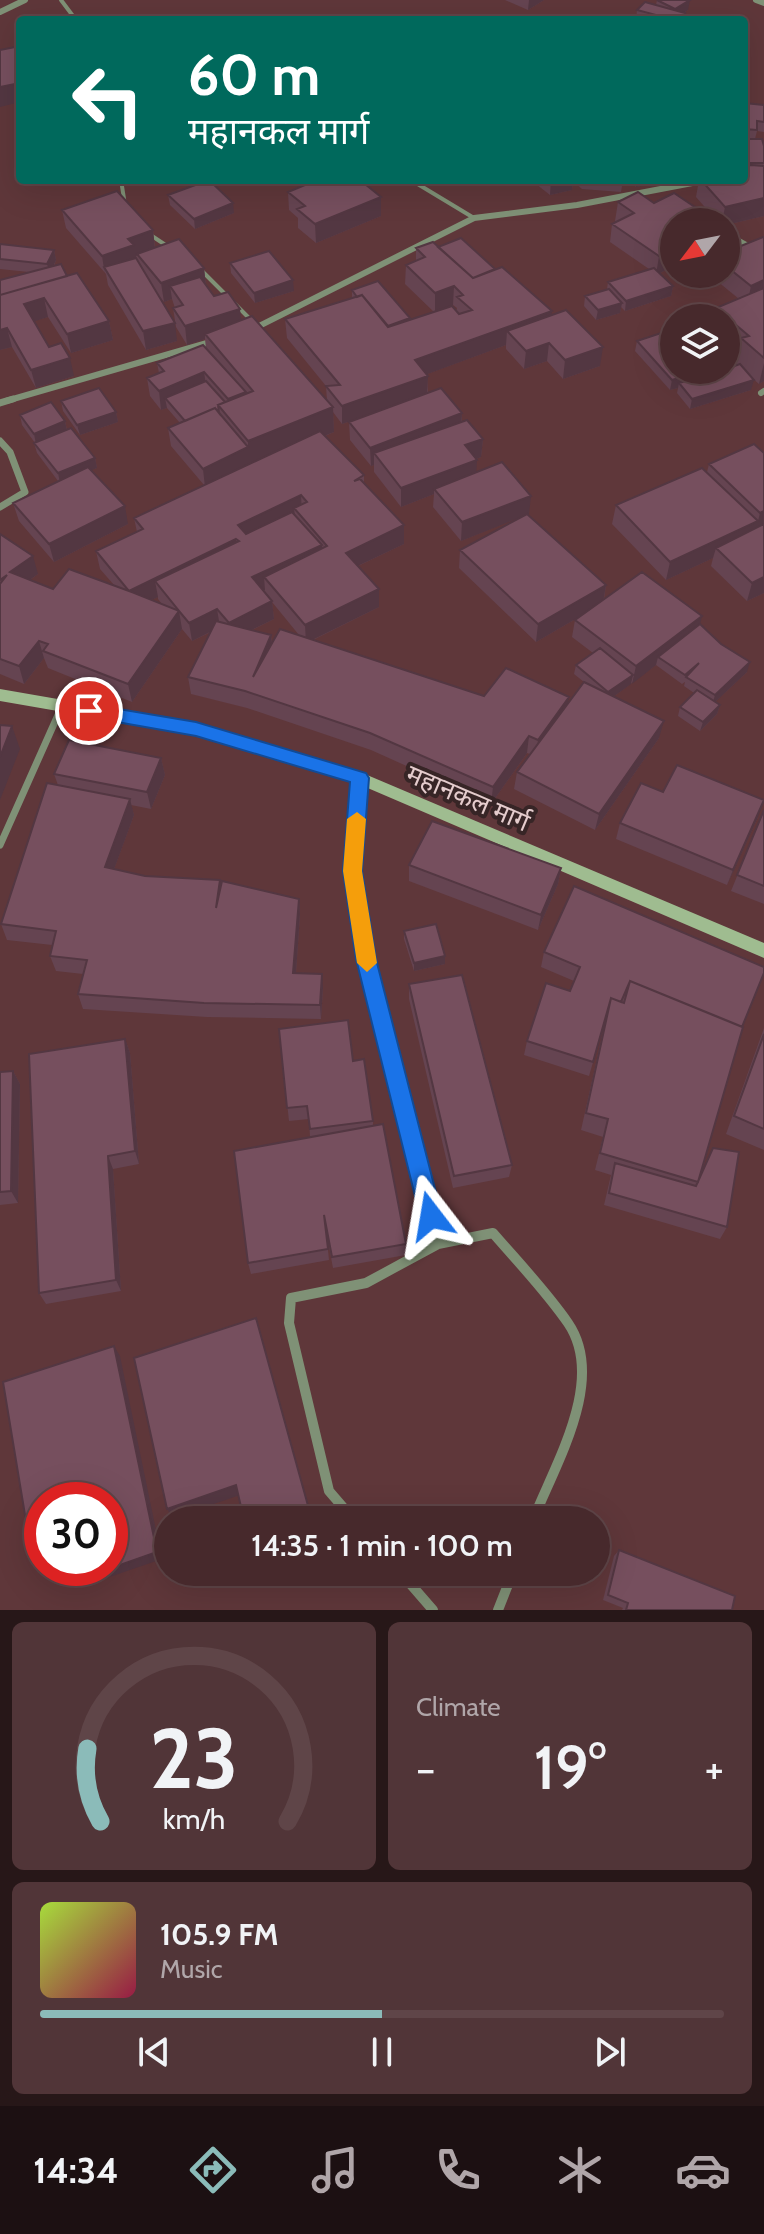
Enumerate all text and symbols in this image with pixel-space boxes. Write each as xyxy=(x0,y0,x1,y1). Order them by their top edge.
text: 60 m xyxy=(188,41,320,109)
icon: left xyxy=(56,48,160,152)
text: महानकल मार्ग xyxy=(188,109,369,153)
north arrow xyxy=(660,208,740,288)
map controls xyxy=(660,208,740,384)
button: layers xyxy=(660,304,740,384)
pin xyxy=(55,677,123,745)
icon: arrive xyxy=(67,689,111,733)
street label: महानकल मार्ग xyxy=(402,758,535,839)
position arrow xyxy=(389,1174,473,1258)
speed limit sign: 30 xyxy=(24,1482,128,1586)
text: 14:35 · 1 min · 100 m xyxy=(251,1527,513,1564)
text: Climate xyxy=(416,1691,501,1723)
text: 23 xyxy=(150,1708,238,1809)
text: 19° xyxy=(534,1731,606,1804)
text: − xyxy=(416,1742,435,1795)
text: + xyxy=(705,1742,724,1795)
text: km/h xyxy=(163,1801,225,1836)
text: 105.9 FM xyxy=(160,1916,278,1953)
text: Music xyxy=(160,1953,223,1985)
icon: previous xyxy=(132,2030,176,2074)
icon: pause xyxy=(360,2030,404,2074)
icon: next xyxy=(588,2030,632,2074)
icon: directions xyxy=(185,2142,241,2198)
icon: music xyxy=(307,2142,363,2198)
icon: phone xyxy=(430,2142,486,2198)
icon: climate xyxy=(552,2142,608,2198)
icon: car xyxy=(675,2142,731,2198)
text: 14:34 xyxy=(33,2148,119,2192)

